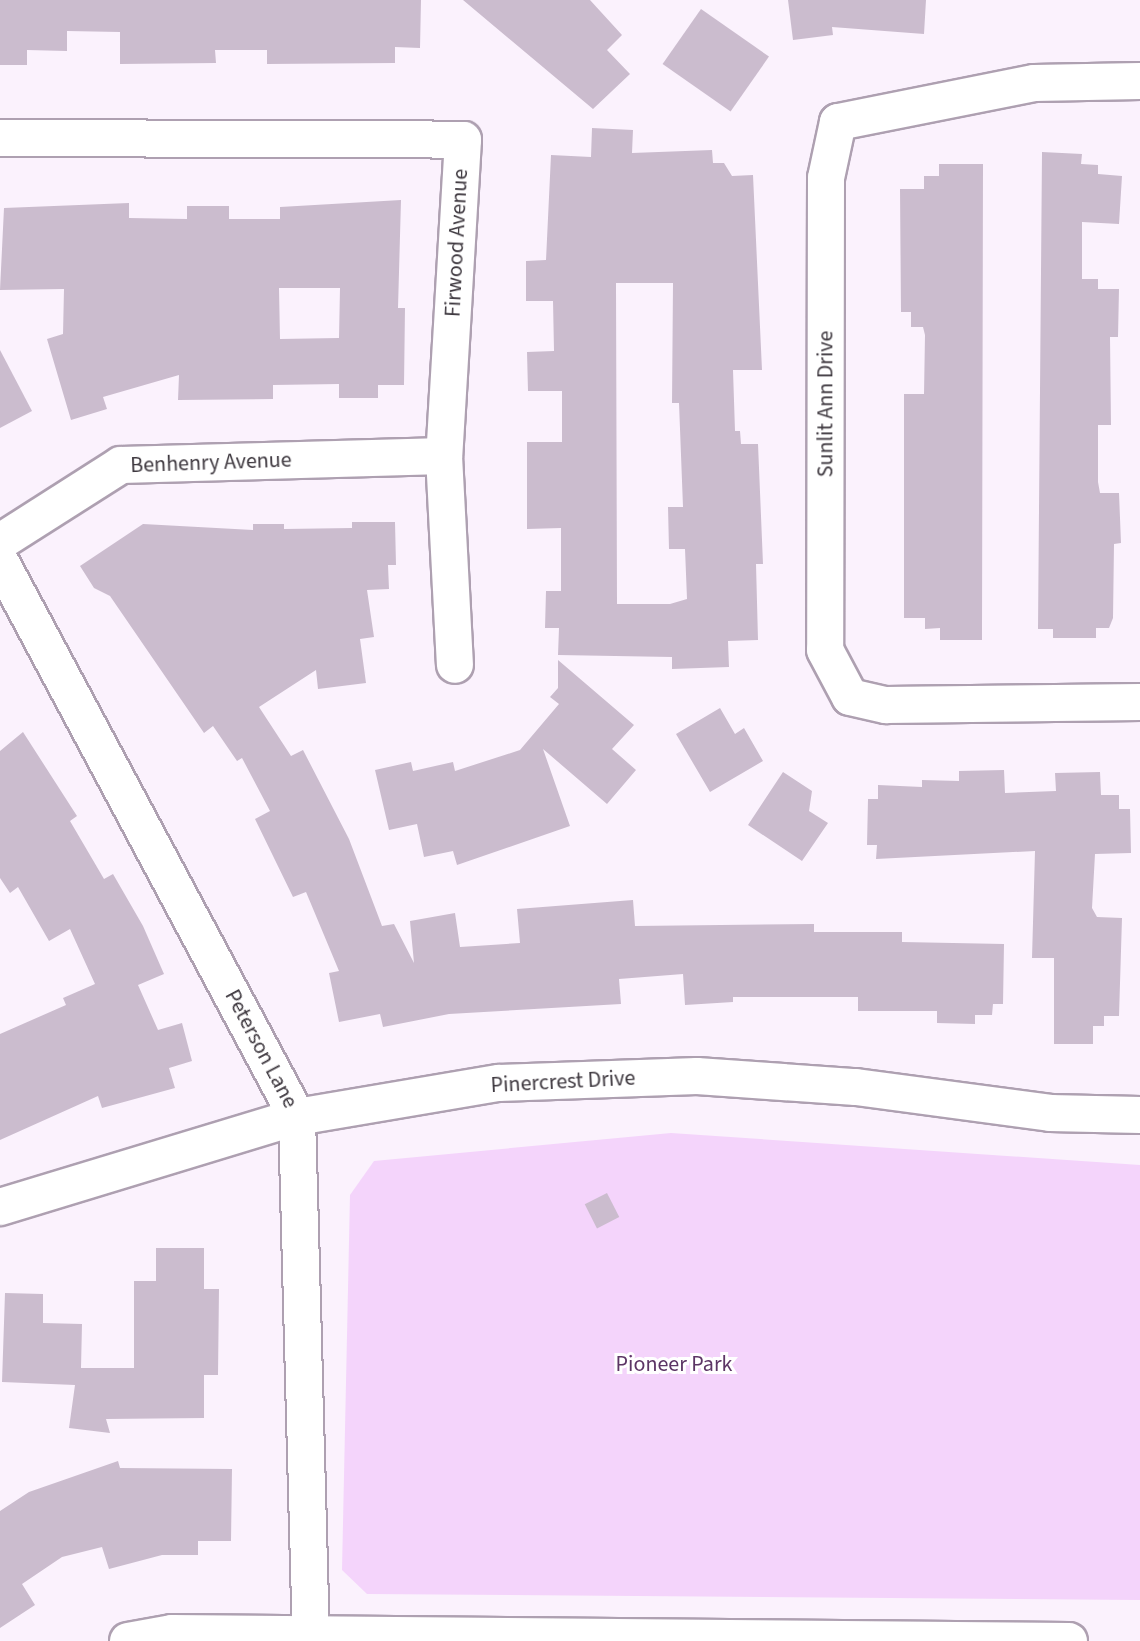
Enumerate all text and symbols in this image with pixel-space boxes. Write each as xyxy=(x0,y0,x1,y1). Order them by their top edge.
street label: Firwood Avenue xyxy=(440,168,474,318)
street label: Sunlit Ann Drive xyxy=(813,331,839,477)
street label: Benhenry Avenue xyxy=(130,447,292,479)
street label: Peterson Lane xyxy=(219,985,303,1113)
street label: Pinercrest Drive xyxy=(490,1065,636,1099)
park label: Pioneer Park xyxy=(616,1352,732,1378)

